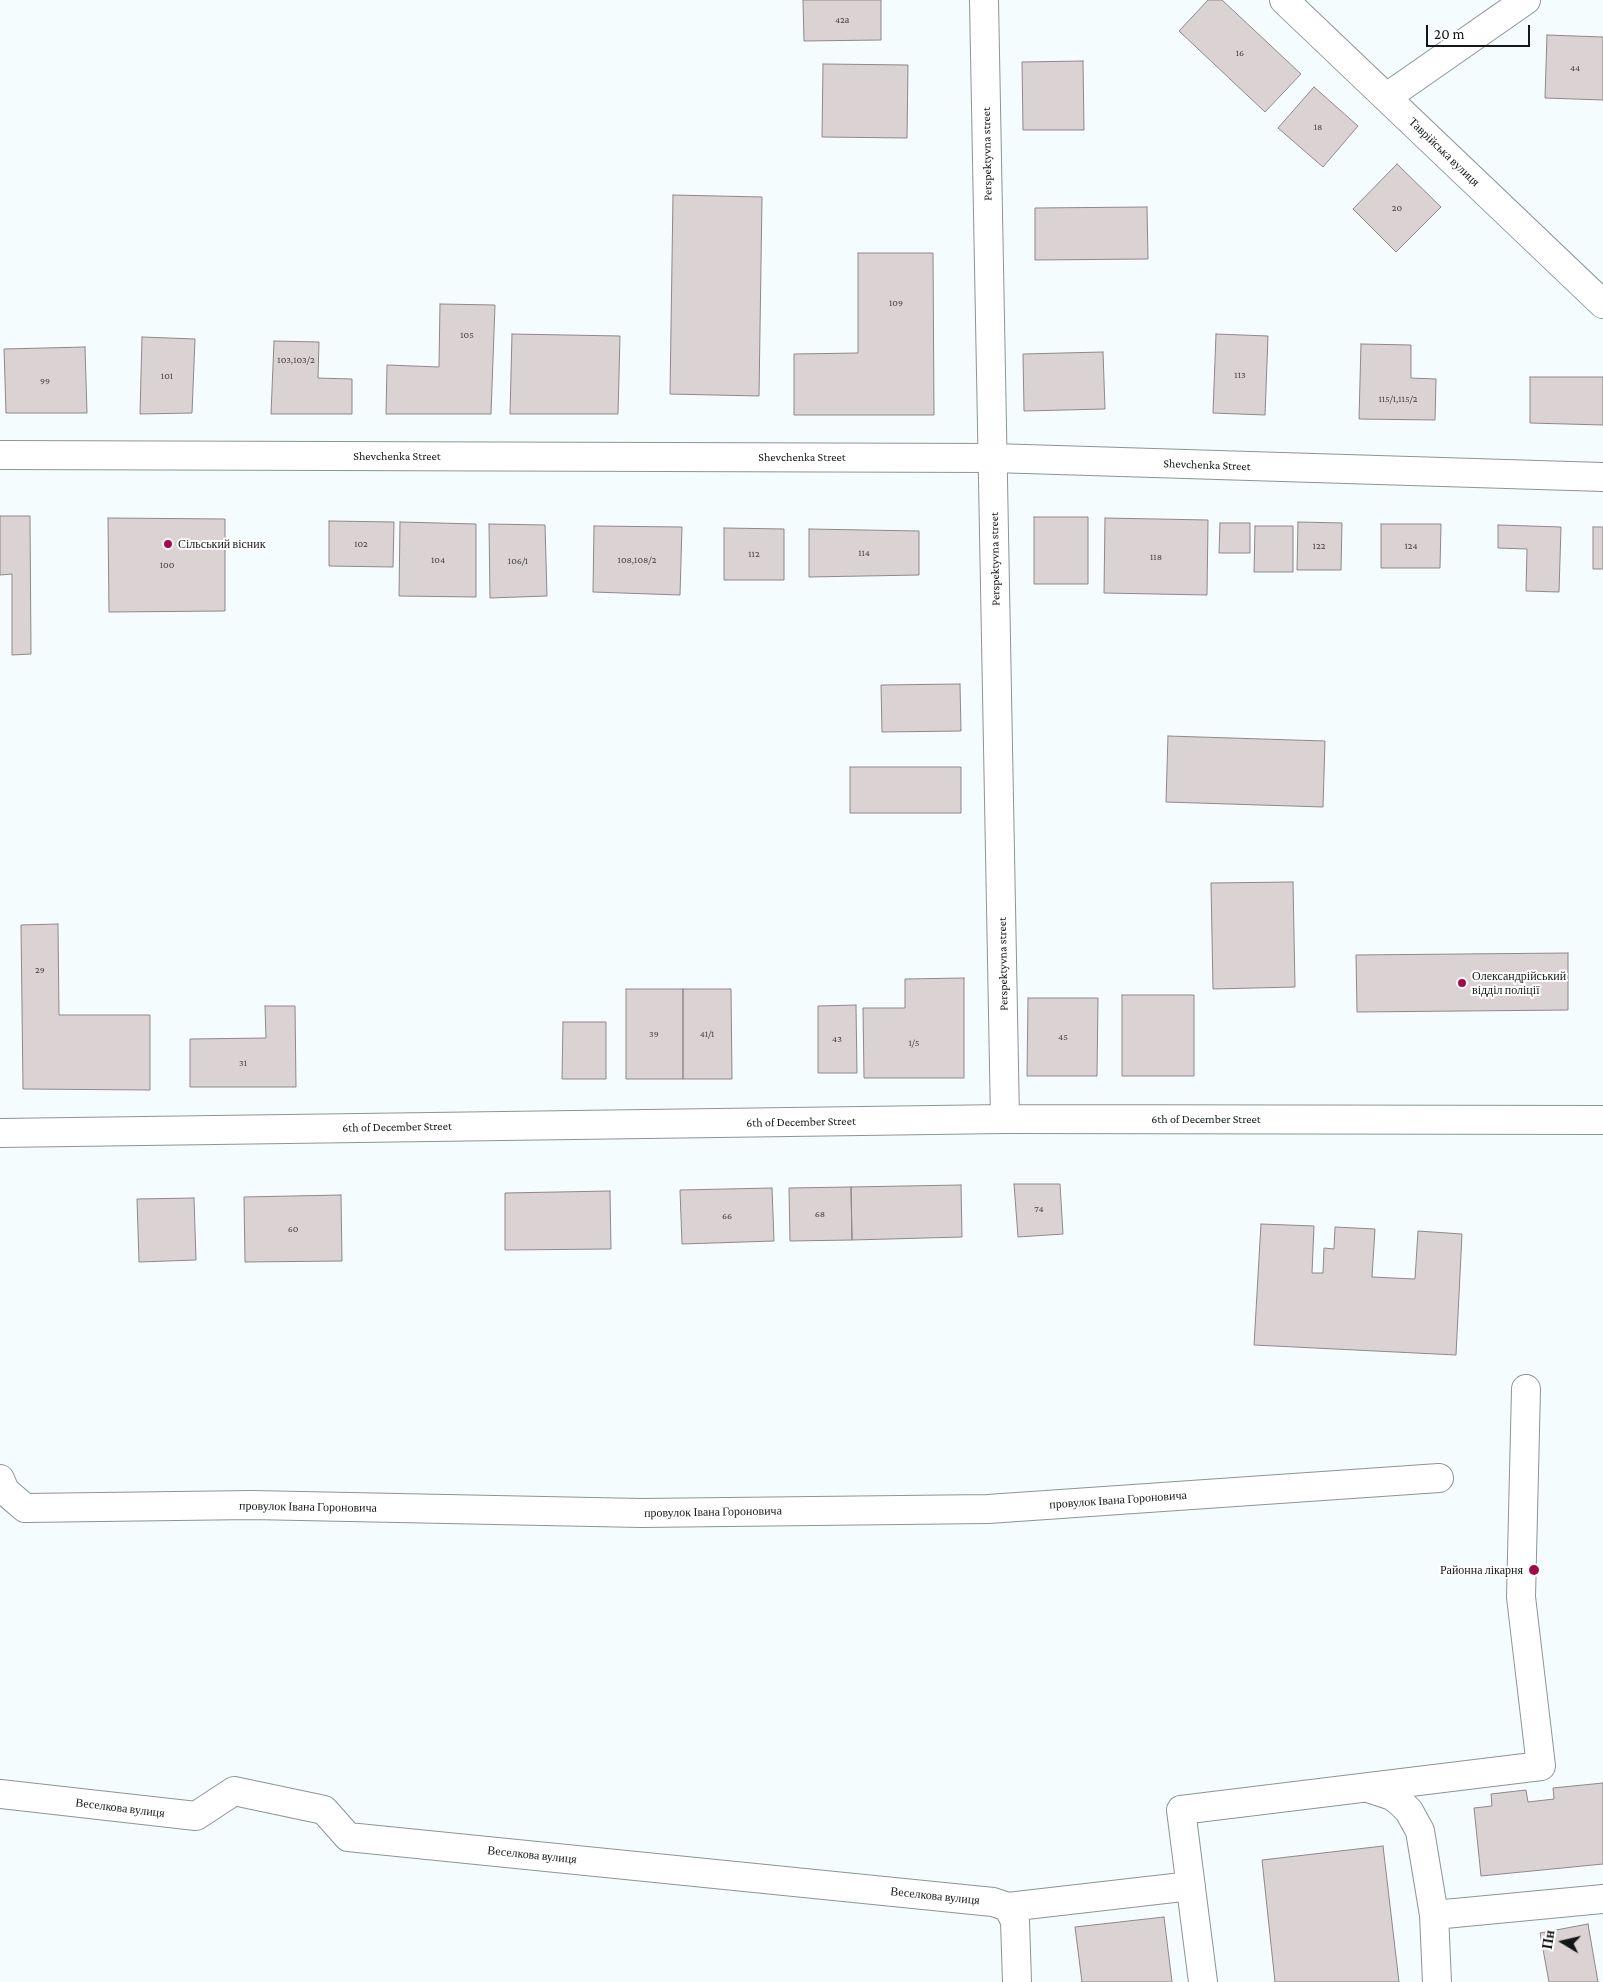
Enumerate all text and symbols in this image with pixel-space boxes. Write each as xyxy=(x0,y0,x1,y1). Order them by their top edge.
house number: 42а xyxy=(835,14,849,26)
scale bar xyxy=(1428,15,1532,47)
text: 20 m xyxy=(1434,26,1465,42)
house number: 16 xyxy=(1236,47,1244,59)
house number: 44 xyxy=(1570,62,1580,74)
street label: Perspektyvna street xyxy=(979,107,995,201)
street label: Таврійська вулиця xyxy=(1406,115,1482,189)
house number: 18 xyxy=(1314,121,1322,133)
house number: 20 xyxy=(1392,202,1402,214)
house number: 109 xyxy=(889,297,903,309)
house number: 105 xyxy=(460,329,474,341)
house number: 103,103/2 xyxy=(277,354,315,366)
house number: 113 xyxy=(1234,369,1246,381)
house number: 101 xyxy=(161,370,173,382)
house number: 99 xyxy=(40,375,50,387)
house number: 115/1,115/2 xyxy=(1378,393,1418,405)
street label: Shevchenka Street xyxy=(353,449,441,463)
street label: Shevchenka Street xyxy=(758,450,846,464)
street label: Shevchenka Street xyxy=(1163,456,1251,474)
street label: Perspektyvna street xyxy=(987,512,1003,606)
place label: Сільський вісник xyxy=(178,537,266,551)
marker: Сільський вісник xyxy=(162,538,174,550)
house number: 102 xyxy=(354,538,368,550)
house number: 122 xyxy=(1313,540,1325,552)
house number: 124 xyxy=(1404,540,1418,552)
house number: 114 xyxy=(858,547,870,559)
house number: 112 xyxy=(748,548,760,560)
house number: 118 xyxy=(1150,551,1162,563)
house number: 104 xyxy=(431,554,445,566)
house number: 108,108/2 xyxy=(618,554,656,566)
house number: 106/1 xyxy=(508,555,528,567)
house number: 100 xyxy=(160,559,174,571)
street label: Perspektyvna street xyxy=(995,917,1011,1011)
house number: 29 xyxy=(35,964,45,976)
place label: Олександрійський відділ поліції xyxy=(1472,969,1566,997)
marker: Олександрійський відділ поліції xyxy=(1456,977,1468,989)
house number: 39 xyxy=(649,1028,659,1040)
house number: 41/1 xyxy=(700,1028,714,1040)
house number: 45 xyxy=(1058,1031,1068,1043)
house number: 43 xyxy=(832,1033,842,1045)
house number: 1/5 xyxy=(908,1037,920,1049)
house number: 31 xyxy=(239,1057,247,1069)
street label: 6th of December Street xyxy=(1151,1112,1261,1126)
street label: 6th of December Street xyxy=(746,1114,856,1130)
street label: 6th of December Street xyxy=(342,1119,452,1135)
house number: 74 xyxy=(1034,1203,1044,1215)
house number: 68 xyxy=(815,1208,825,1220)
house number: 66 xyxy=(722,1210,732,1222)
house number: 60 xyxy=(288,1223,298,1235)
street label: провулок Івана Гороновича xyxy=(1049,1488,1187,1512)
street label: провулок Івана Гороновича xyxy=(239,1499,377,1515)
street label: провулок Івана Гороновича xyxy=(644,1504,782,1520)
place label: Районна лікарня xyxy=(1440,1563,1523,1577)
marker: Районна лікарня xyxy=(1527,1563,1541,1577)
street label: Веселкова вулиця xyxy=(75,1795,165,1821)
street label: Веселкова вулиця xyxy=(487,1843,577,1867)
street label: Веселкова вулиця xyxy=(890,1884,980,1908)
north arrow xyxy=(1538,1917,1588,1967)
text: Пн xyxy=(1539,1929,1558,1950)

